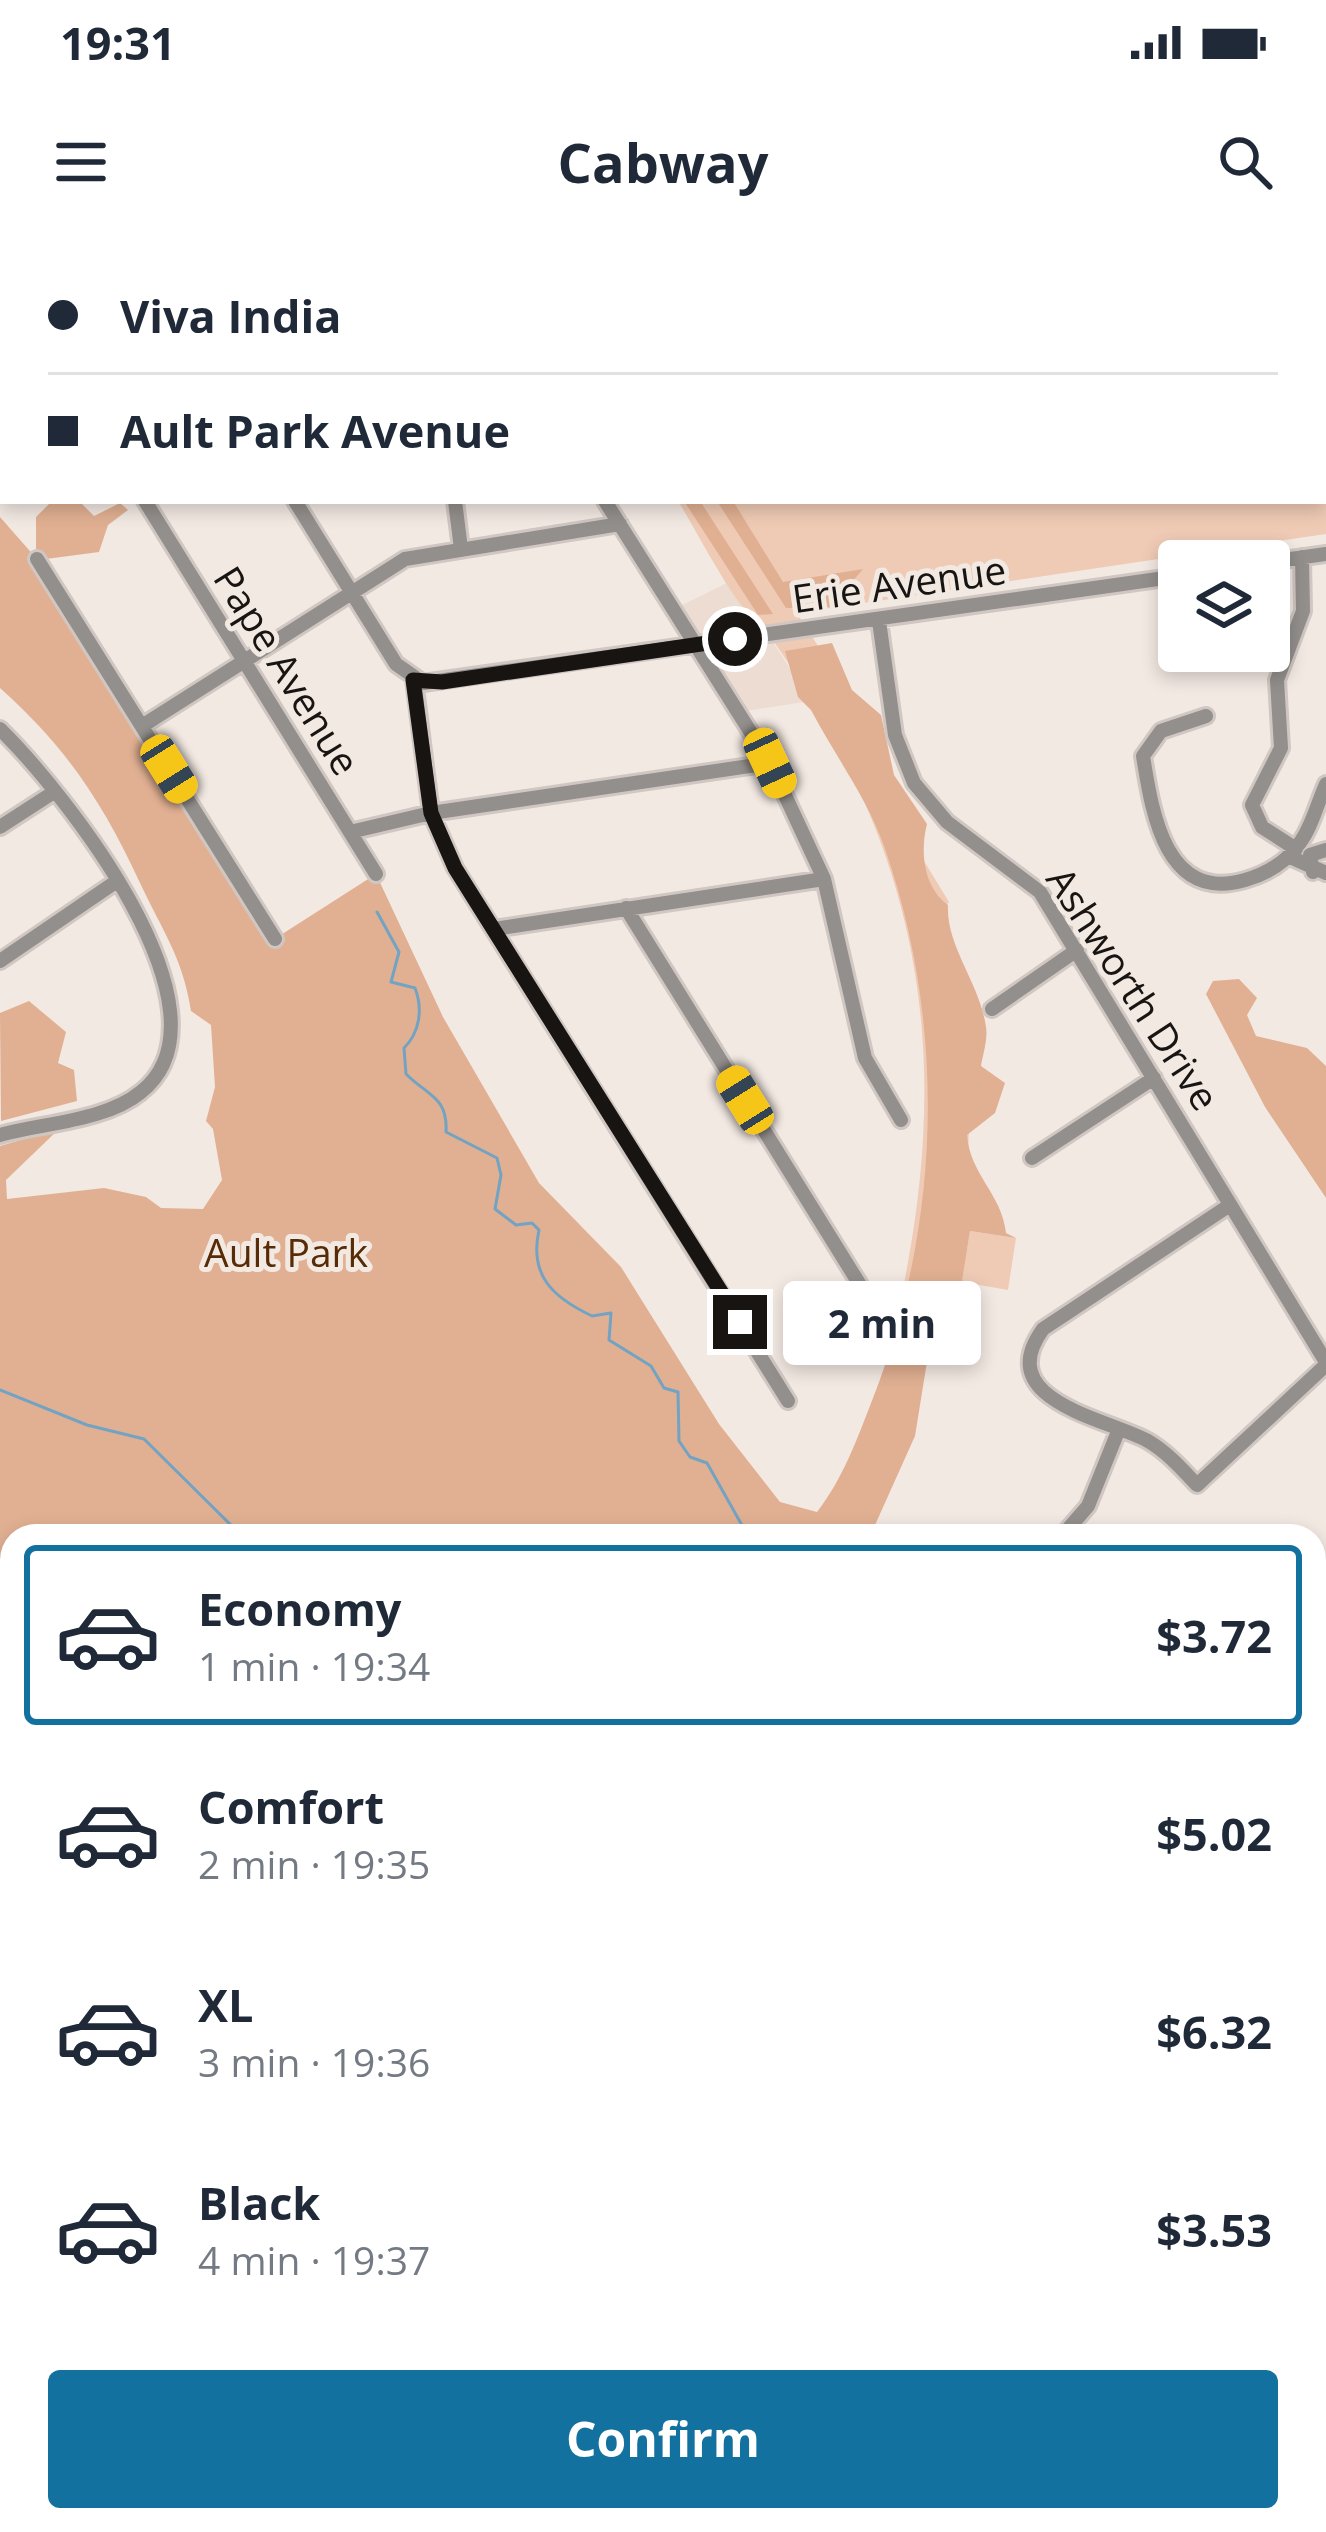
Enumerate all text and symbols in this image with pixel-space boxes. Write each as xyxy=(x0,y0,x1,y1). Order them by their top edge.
text: 19:31 xyxy=(60,12,176,73)
text: Cabway xyxy=(558,125,768,199)
icon: menu xyxy=(48,129,114,195)
icon: search xyxy=(1212,129,1278,195)
text: Viva India xyxy=(120,285,341,346)
text: Ault Park Avenue xyxy=(120,400,510,461)
map controls xyxy=(1158,540,1290,672)
button: layers xyxy=(1158,540,1290,672)
street label: Erie Avenue xyxy=(789,542,1009,624)
street label: Pape Avenue xyxy=(203,556,373,784)
route start xyxy=(708,612,762,666)
car xyxy=(738,723,802,803)
car xyxy=(135,729,203,809)
street label: Ashworth Drive xyxy=(1035,856,1233,1120)
car xyxy=(711,1060,779,1140)
park label: Ault Park xyxy=(204,1225,369,1278)
callout: 2 min xyxy=(782,1280,980,1364)
route end xyxy=(713,1295,767,1349)
text: 2 min xyxy=(828,1296,936,1349)
text: Economy xyxy=(198,1578,401,1639)
icon: car xyxy=(54,1581,162,1689)
text: $3.72 xyxy=(1156,1605,1272,1666)
text: 1 min · 19:34 xyxy=(198,1639,430,1692)
text: Comfort xyxy=(198,1776,384,1837)
icon: car xyxy=(54,1779,162,1887)
text: $5.02 xyxy=(1156,1803,1272,1864)
text: 2 min · 19:35 xyxy=(198,1837,430,1890)
text: XL xyxy=(198,1974,253,2035)
icon: car xyxy=(54,1977,162,2085)
text: $6.32 xyxy=(1156,2001,1272,2062)
text: 3 min · 19:36 xyxy=(198,2035,430,2088)
text: Black xyxy=(198,2172,320,2233)
icon: car xyxy=(54,2175,162,2283)
text: $3.53 xyxy=(1156,2199,1272,2260)
text: 4 min · 19:37 xyxy=(198,2233,430,2286)
button: Confirm xyxy=(48,2370,1278,2508)

